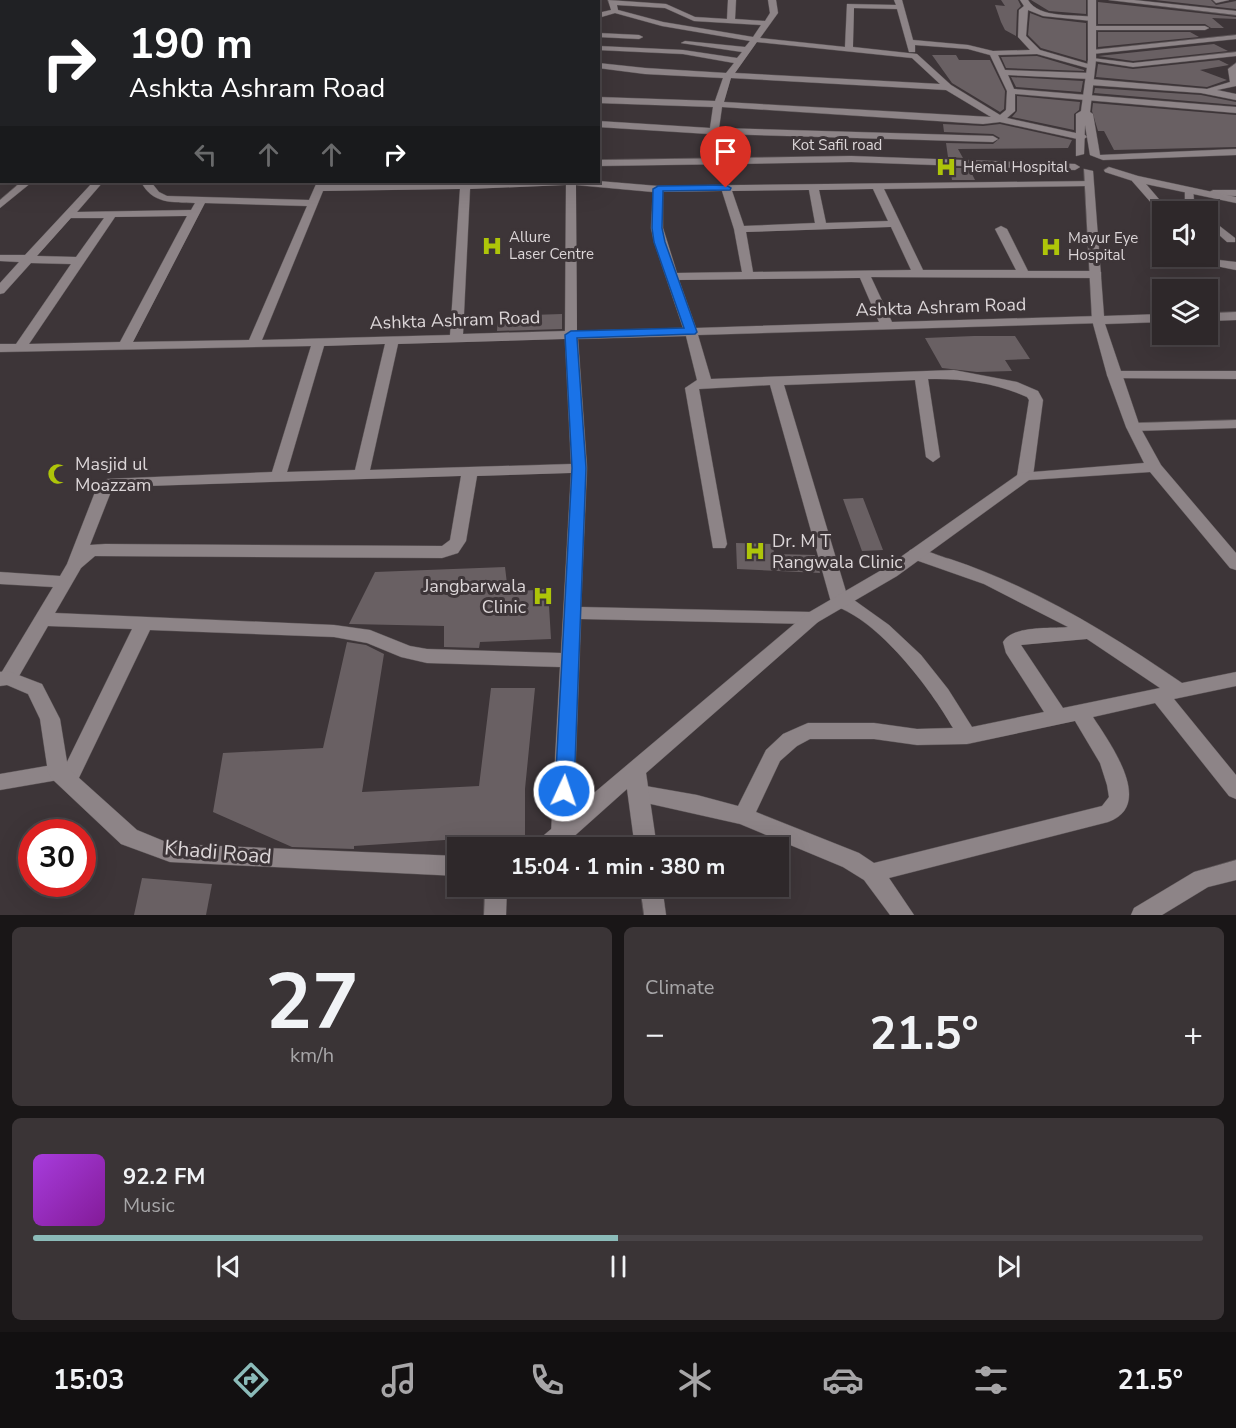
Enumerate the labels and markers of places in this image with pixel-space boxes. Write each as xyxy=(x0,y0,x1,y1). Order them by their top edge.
pin xyxy=(700,126,751,188)
hospital icon: Hemal Hospital xyxy=(934,155,958,179)
place label: Hemal Hospital xyxy=(963,157,1069,177)
place label: Allure Laser Centre xyxy=(509,227,594,264)
place label: Mayur Eye Hospital xyxy=(1068,228,1138,265)
hospital icon: Allure Laser Centre xyxy=(480,234,504,258)
hospital icon: Mayur Eye Hospital xyxy=(1039,235,1063,259)
place label: Masjid ul Moazzam xyxy=(75,452,151,497)
mosque icon: Masjid ul Moazzam xyxy=(46,462,70,486)
place label: Dr. M T Rangwala Clinic xyxy=(772,529,903,574)
hospital icon: Dr. M T Rangwala Clinic xyxy=(743,539,767,563)
place label: Jangbarwala Clinic xyxy=(422,574,526,619)
hospital icon: Jangbarwala Clinic xyxy=(531,584,555,608)

